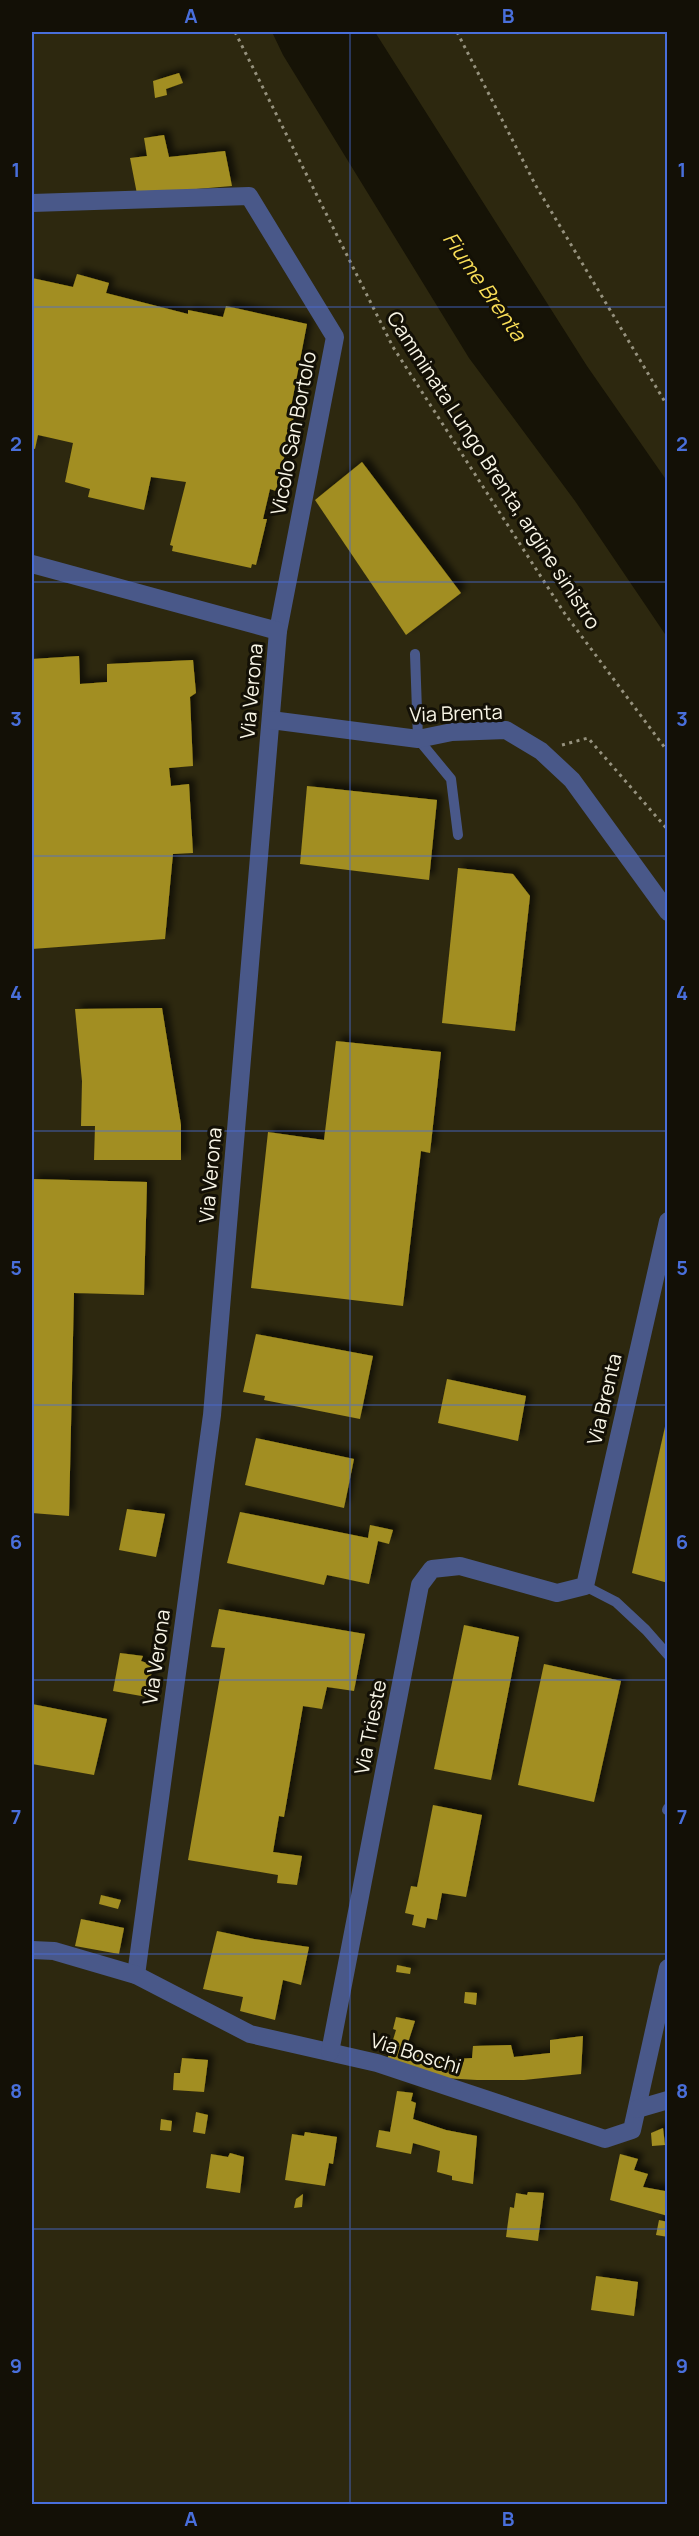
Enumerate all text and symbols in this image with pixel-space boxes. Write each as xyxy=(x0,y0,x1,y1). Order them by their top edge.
text: A xyxy=(184,2,198,29)
text: B xyxy=(502,2,515,29)
text: 1 xyxy=(12,156,20,183)
text: 1 xyxy=(678,156,686,183)
water label: Fiume Brenta xyxy=(437,226,534,347)
street label: Camminata Lungo Brenta, argine sinistro xyxy=(381,306,607,634)
street label: Vicolo San Bortolo xyxy=(264,349,322,517)
text: 2 xyxy=(10,430,22,457)
text: 2 xyxy=(676,430,688,457)
street label: Via Verona xyxy=(233,642,269,740)
street label: Via Brenta xyxy=(409,698,503,728)
text: 3 xyxy=(10,705,22,732)
text: 3 xyxy=(676,705,688,732)
text: 4 xyxy=(10,979,22,1006)
text: 4 xyxy=(676,979,688,1006)
street label: Via Verona xyxy=(192,1126,228,1224)
text: 5 xyxy=(10,1254,22,1281)
text: 5 xyxy=(676,1254,688,1281)
street label: Via Brenta xyxy=(580,1351,628,1447)
text: 6 xyxy=(10,1528,22,1555)
text: 6 xyxy=(676,1528,688,1555)
street label: Via Verona xyxy=(136,1608,176,1706)
street label: Via Trieste xyxy=(348,1677,392,1777)
text: 7 xyxy=(11,1803,21,1830)
text: 7 xyxy=(677,1803,687,1830)
street label: Via Boschi xyxy=(367,2026,465,2080)
text: 8 xyxy=(10,2077,22,2104)
text: 8 xyxy=(676,2077,688,2104)
text: 9 xyxy=(10,2352,22,2379)
text: 9 xyxy=(676,2352,688,2379)
text: A xyxy=(184,2505,198,2532)
text: B xyxy=(502,2505,515,2532)

